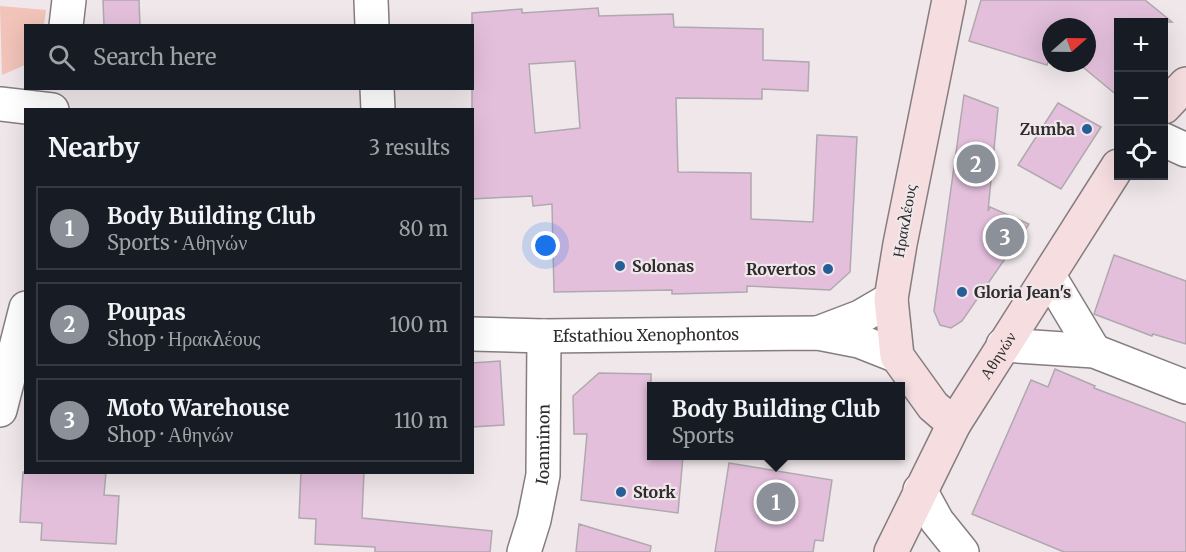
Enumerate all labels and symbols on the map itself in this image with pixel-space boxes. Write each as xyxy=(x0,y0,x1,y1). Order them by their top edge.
north arrow xyxy=(1042,18,1096,72)
place label: Zumba xyxy=(1020,119,1075,139)
marker: Zumba xyxy=(1080,122,1094,136)
pin: 2 xyxy=(956,142,996,186)
street label: Ηρακλέους xyxy=(888,182,920,259)
pin: 3 xyxy=(986,214,1024,260)
your location xyxy=(531,231,560,260)
place label: Solonas xyxy=(632,256,694,276)
marker: Solonas xyxy=(613,259,627,273)
place label: Rovertos xyxy=(746,259,816,279)
marker: Rovertos xyxy=(821,262,835,276)
place label: Gloria Jean's xyxy=(974,282,1071,302)
marker: Gloria Jean's xyxy=(955,285,969,299)
street label: Efstathiou Xenophontos xyxy=(553,324,739,346)
street label: Αθηνών xyxy=(975,328,1020,383)
street label: Ioanninon xyxy=(531,404,554,487)
pin: 1 xyxy=(756,480,796,524)
place label: Stork xyxy=(633,482,676,502)
marker: Stork xyxy=(614,485,628,499)

